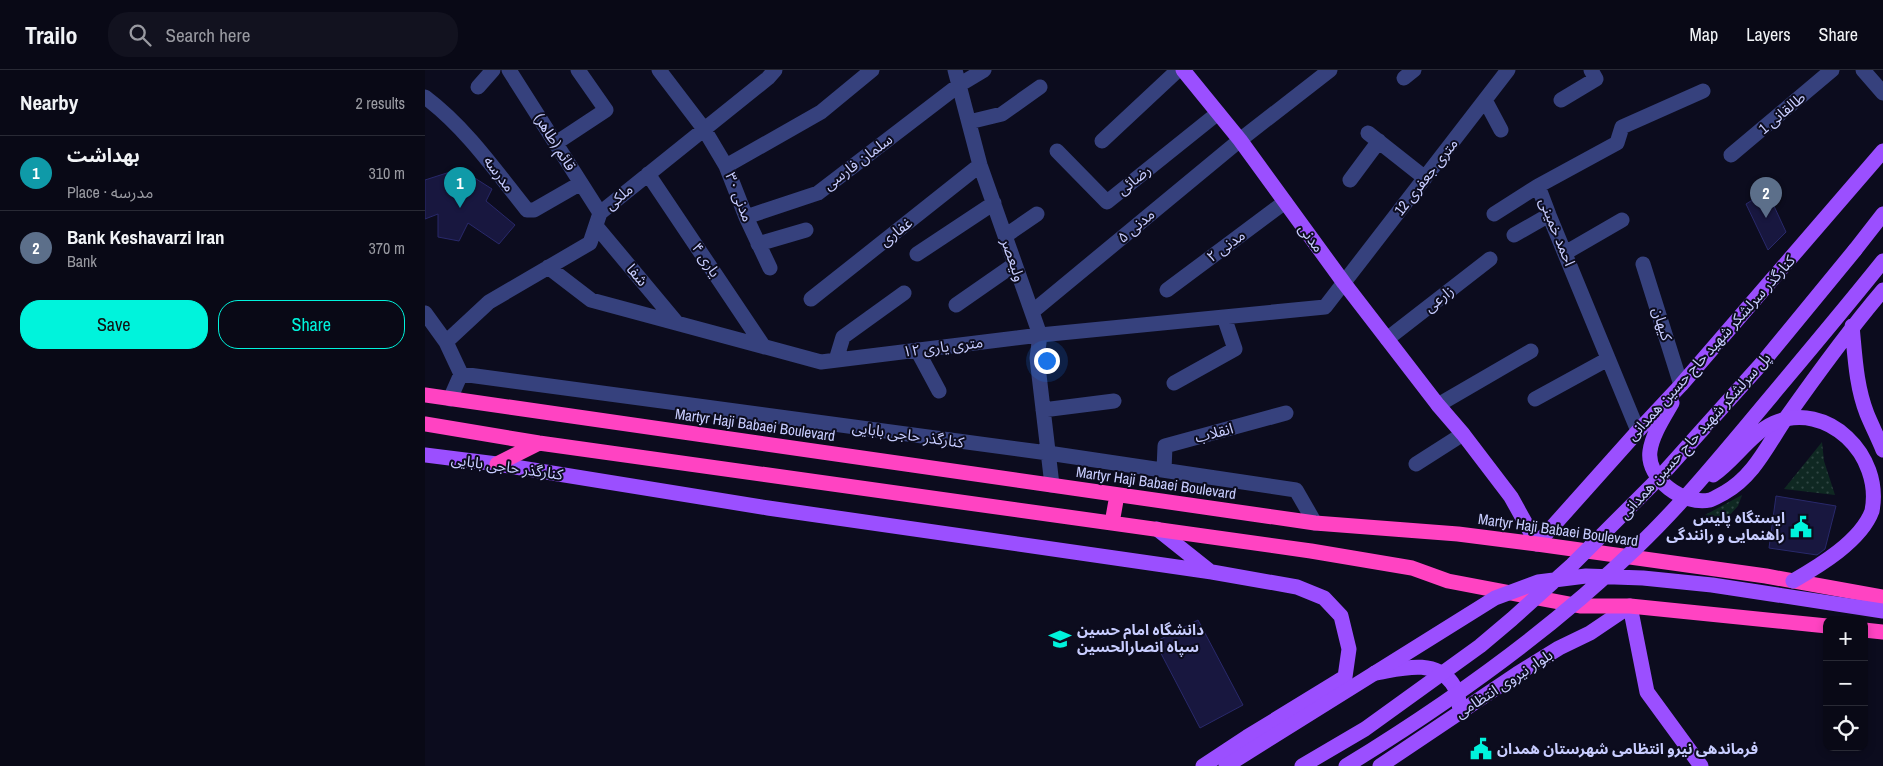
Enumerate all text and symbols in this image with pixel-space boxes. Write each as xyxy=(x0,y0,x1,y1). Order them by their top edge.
search box xyxy=(108,12,458,57)
text: Trailo xyxy=(25,19,78,51)
icon: search xyxy=(126,21,154,49)
text: Search here xyxy=(166,22,250,48)
text: Map xyxy=(1690,22,1718,47)
text: Layers xyxy=(1746,22,1791,47)
text: Share xyxy=(1819,22,1858,47)
street label: طالقانی 1 xyxy=(1754,87,1810,139)
text: Nearby xyxy=(20,88,78,117)
text: 2 results xyxy=(355,92,405,114)
street label: قائم (طاهر) xyxy=(529,109,581,175)
street label: سلمان فارسی xyxy=(819,128,897,195)
street label: 12 متری جعفری xyxy=(1389,134,1462,220)
text: بهداشت xyxy=(67,142,140,168)
street label: مدرسه xyxy=(479,151,520,196)
street label: رضائی xyxy=(1112,159,1155,200)
text: 1 xyxy=(32,162,40,184)
text: 310 m xyxy=(369,162,405,184)
pin: 1 xyxy=(444,167,476,208)
street label: مدنی ۳۰ xyxy=(720,169,759,225)
pin: 2 xyxy=(1750,177,1782,218)
street label: ملکی xyxy=(600,179,637,215)
text: Place · مدرسه xyxy=(67,181,153,203)
street label: احمد خمینی xyxy=(1534,195,1581,269)
street label: مدنی ۵ xyxy=(1112,204,1159,247)
street label: غفاری xyxy=(875,212,917,251)
street label: مدنی xyxy=(1294,219,1329,256)
text: Bank Keshavarzi Iran xyxy=(67,224,225,250)
street label: مدنی ۲ xyxy=(1202,224,1249,267)
street label: ولیعصر xyxy=(996,235,1031,284)
text: 2 xyxy=(32,237,40,259)
text: 370 m xyxy=(369,237,405,259)
street label: یاری ۴ xyxy=(687,238,726,281)
text: Bank xyxy=(67,250,97,272)
street label: کنارگذر سرلشکر شهید حاج حسین همدانی xyxy=(1622,250,1802,446)
street label: شفا xyxy=(622,259,653,291)
street label: زارعی xyxy=(1419,280,1458,317)
button: Save xyxy=(20,300,208,349)
button: Share xyxy=(218,300,405,349)
street label: کیهان xyxy=(1647,305,1678,344)
street label: ۱۲ متری یاری xyxy=(902,331,984,362)
your location xyxy=(1034,348,1060,374)
street label: پل سرلشکر شهید حاج حسین همدانی xyxy=(1614,348,1777,525)
street label: Martyr Haji Babaei Boulevard xyxy=(674,403,836,446)
street label: کنارگذر حاجی بابایی xyxy=(851,416,966,453)
street label: انقلاب xyxy=(1192,417,1235,448)
street label: کنارگذر حاجی بابایی xyxy=(450,448,565,485)
street label: Martyr Haji Babaei Boulevard xyxy=(1075,461,1237,504)
place label: ایستگاه پلیس راهنمایی و رانندگی xyxy=(1666,507,1785,545)
street label: Martyr Haji Babaei Boulevard xyxy=(1477,508,1639,551)
public building icon: ایستگاه پلیس راهنمایی و رانندگی xyxy=(1788,514,1814,540)
map controls xyxy=(1823,616,1868,751)
button: + xyxy=(1823,616,1868,661)
place label: دانشگاه امام حسین سپاه انصارالحسین xyxy=(1077,619,1204,657)
school or university icon: دانشگاه امام حسین سپاه انصارالحسین xyxy=(1047,626,1073,652)
street label: بلوار نیروی انتظامی xyxy=(1451,644,1557,723)
button: − xyxy=(1823,661,1868,706)
button: locate xyxy=(1823,706,1868,751)
public building icon: فرماندهی نیرو انتظامی شهرستان همدان xyxy=(1468,736,1494,762)
place label: فرماندهی نیرو انتظامی شهرستان همدان xyxy=(1497,738,1758,759)

